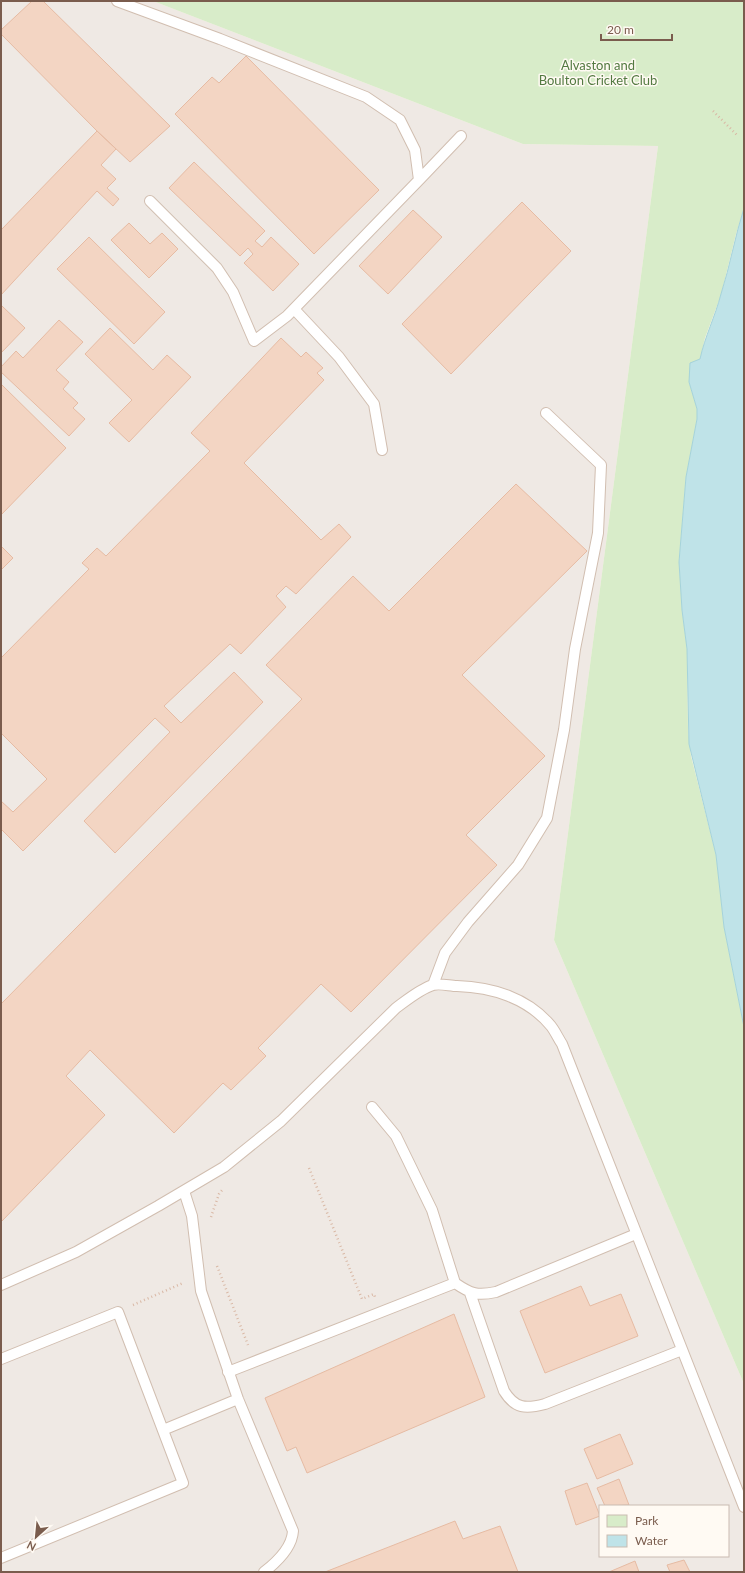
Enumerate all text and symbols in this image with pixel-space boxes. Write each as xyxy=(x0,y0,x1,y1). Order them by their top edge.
scale bar xyxy=(601,16,672,42)
text: 20 m xyxy=(607,22,634,37)
park label: Alvaston and Boulton Cricket Club xyxy=(539,57,657,88)
legend xyxy=(599,1505,729,1557)
text: Park xyxy=(635,1513,659,1528)
north arrow xyxy=(16,1517,56,1557)
text: Water xyxy=(635,1533,668,1548)
text: N xyxy=(25,1539,38,1554)

